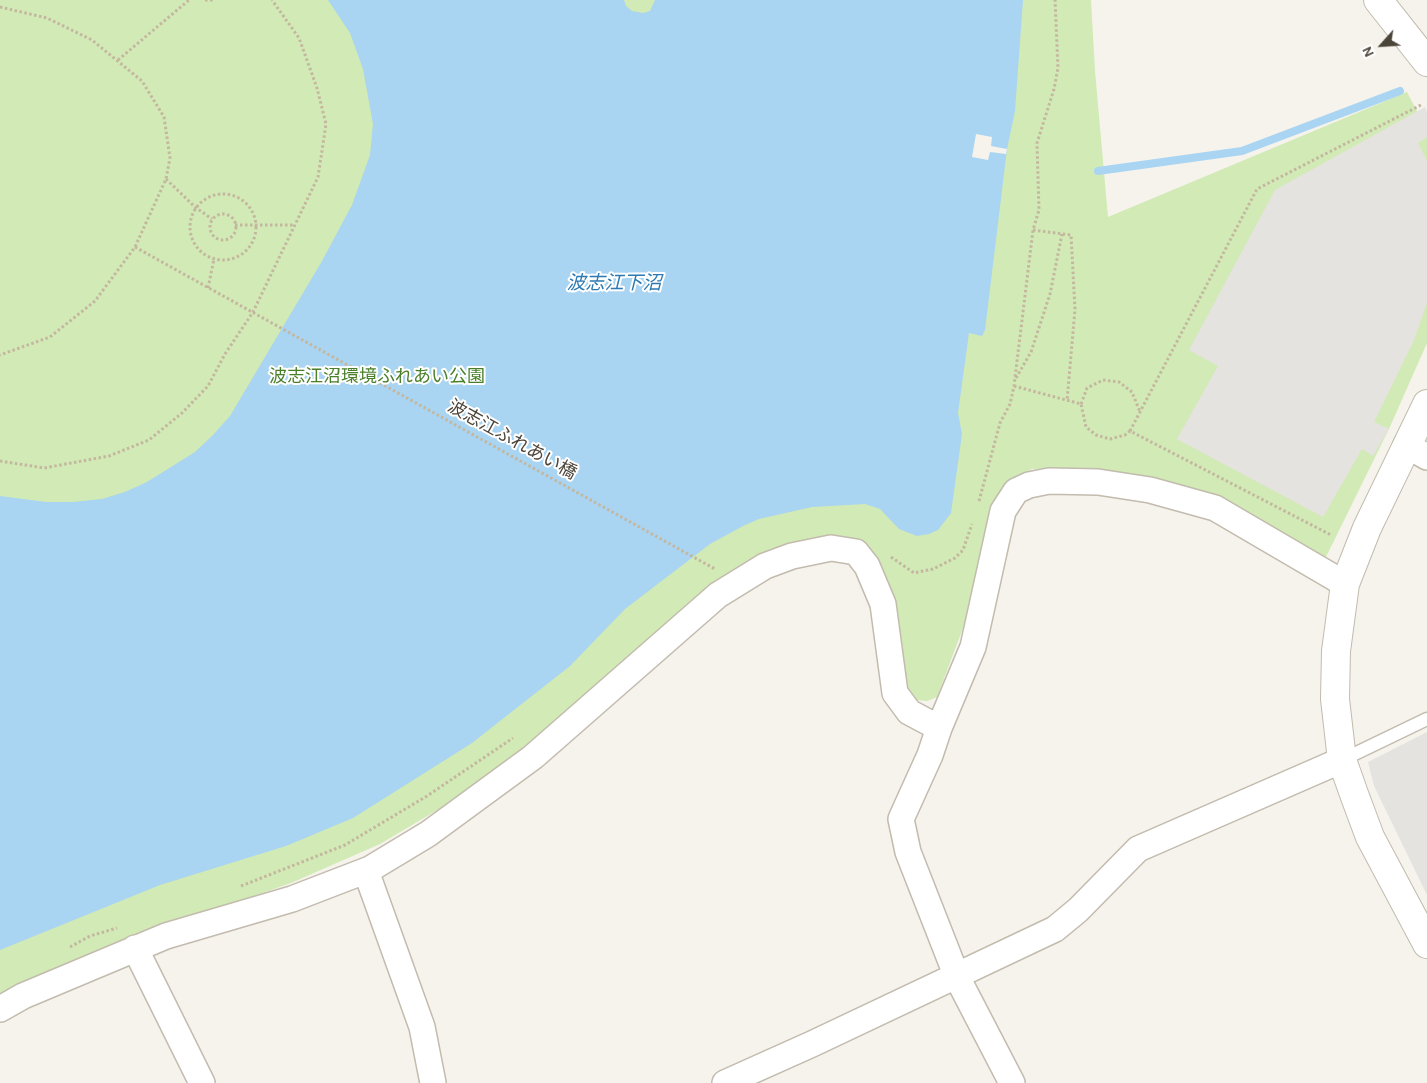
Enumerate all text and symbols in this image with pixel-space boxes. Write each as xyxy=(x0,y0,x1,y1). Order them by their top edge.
north arrow xyxy=(1357,20,1407,70)
text: N xyxy=(1358,44,1378,60)
water label: 波志江下沼 xyxy=(567,273,661,295)
park label: 波志江沼環境ふれあい公園 xyxy=(269,366,485,388)
street label: 波志江ふれあい橋 xyxy=(444,396,580,484)

